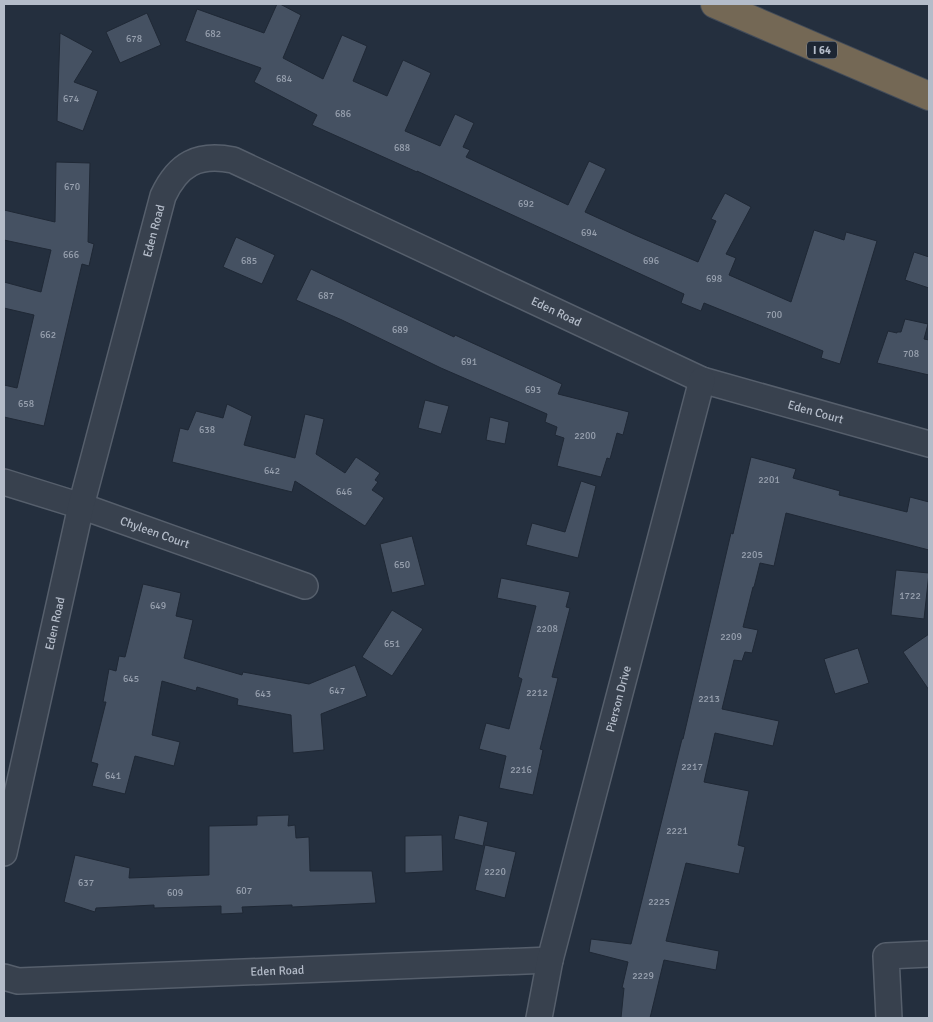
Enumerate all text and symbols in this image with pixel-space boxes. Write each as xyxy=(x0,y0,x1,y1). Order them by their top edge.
house number: 682 xyxy=(205,28,221,40)
house number: 678 xyxy=(126,33,142,45)
road number: I 64 xyxy=(807,42,837,58)
house number: 684 xyxy=(276,73,293,85)
house number: 674 xyxy=(63,93,80,105)
house number: 686 xyxy=(335,108,351,120)
house number: 688 xyxy=(394,142,410,154)
house number: 670 xyxy=(64,181,80,193)
house number: 692 xyxy=(518,198,534,210)
street label: Eden Road xyxy=(140,203,168,259)
house number: 694 xyxy=(581,227,598,239)
house number: 666 xyxy=(63,249,79,261)
house number: 685 xyxy=(241,255,257,267)
house number: 696 xyxy=(643,255,659,267)
house number: 698 xyxy=(706,273,722,285)
house number: 687 xyxy=(318,290,334,302)
street label: Eden Road xyxy=(528,294,584,330)
house number: 700 xyxy=(766,309,782,321)
house number: 689 xyxy=(392,324,408,336)
house number: 662 xyxy=(40,329,56,341)
house number: 708 xyxy=(903,348,919,360)
house number: 691 xyxy=(461,356,477,368)
house number: 693 xyxy=(525,384,541,396)
house number: 658 xyxy=(18,398,34,410)
street label: Eden Court xyxy=(786,398,845,427)
house number: 638 xyxy=(199,424,215,436)
house number: 2200 xyxy=(574,430,596,442)
house number: 642 xyxy=(264,465,280,477)
house number: 2201 xyxy=(758,474,780,486)
house number: 646 xyxy=(336,486,352,498)
street label: Chyleen Court xyxy=(118,514,191,552)
house number: 2205 xyxy=(741,549,763,561)
house number: 650 xyxy=(394,559,410,571)
house number: 1722 xyxy=(899,590,921,602)
street label: Eden Road xyxy=(42,596,69,652)
house number: 649 xyxy=(150,600,166,612)
house number: 2208 xyxy=(536,623,558,635)
house number: 2209 xyxy=(720,631,742,643)
house number: 651 xyxy=(384,638,400,650)
street label: Pierson Drive xyxy=(603,664,635,734)
house number: 645 xyxy=(123,673,139,685)
house number: 647 xyxy=(329,685,345,697)
house number: 2212 xyxy=(526,687,548,699)
house number: 643 xyxy=(255,688,271,700)
house number: 2213 xyxy=(698,693,720,705)
house number: 2217 xyxy=(681,761,703,773)
house number: 2216 xyxy=(510,764,532,776)
house number: 641 xyxy=(105,770,121,782)
house number: 2221 xyxy=(666,825,688,837)
house number: 2220 xyxy=(484,866,506,878)
house number: 637 xyxy=(78,877,94,889)
house number: 607 xyxy=(236,885,252,897)
house number: 609 xyxy=(167,887,183,899)
house number: 2225 xyxy=(648,896,670,908)
street label: Eden Road xyxy=(250,963,305,980)
house number: 2229 xyxy=(632,970,654,982)

